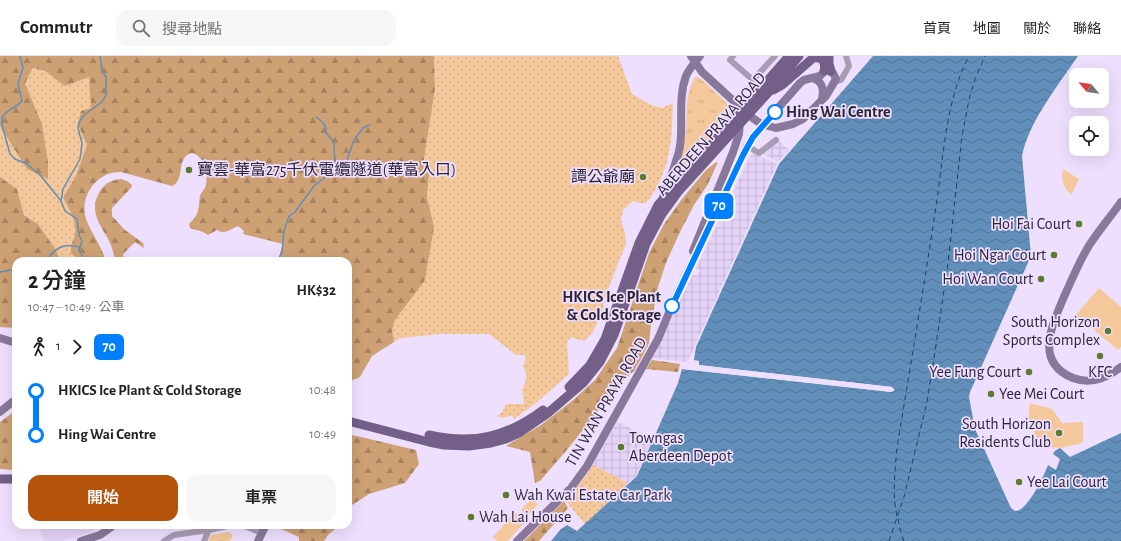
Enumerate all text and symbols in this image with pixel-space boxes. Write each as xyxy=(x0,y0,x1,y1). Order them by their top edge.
search box xyxy=(116,10,396,46)
icon: search xyxy=(130,17,152,39)
text: Commutr xyxy=(20,18,92,37)
text: 搜尋地點 xyxy=(162,22,222,37)
text: 首頁 xyxy=(923,22,951,36)
text: 地圖 xyxy=(973,22,1001,36)
text: 關於 xyxy=(1023,22,1051,36)
text: 聯絡 xyxy=(1073,22,1101,36)
north arrow xyxy=(1069,68,1109,108)
map controls xyxy=(1069,68,1109,156)
street label: ABERDEEN PRAYA ROAD xyxy=(653,69,769,199)
marker: Hing Wai Centre xyxy=(767,104,783,120)
place label: Hing Wai Centre xyxy=(786,104,891,120)
button: locate xyxy=(1069,116,1109,156)
place label: 寶雲-華富275千伏電纜隧道(華富入口) xyxy=(197,160,456,178)
marker: 寶雲-華富275千伏電纜隧道(華富入口) xyxy=(184,165,194,175)
place label: 譚公爺廟 xyxy=(571,168,635,185)
marker: 譚公爺廟 xyxy=(638,172,648,182)
line badge: 70 xyxy=(701,193,737,219)
text: 70 xyxy=(712,199,726,213)
place label: Hoi Fai Court xyxy=(991,216,1071,232)
marker: Hoi Fai Court xyxy=(1074,219,1084,229)
place label: Hoi Ngar Court xyxy=(954,247,1046,263)
marker: Hoi Ngar Court xyxy=(1049,250,1059,260)
text: 2 分鐘 xyxy=(28,270,86,292)
place label: Hoi Wan Court xyxy=(942,271,1033,287)
marker: Hoi Wan Court xyxy=(1036,274,1046,284)
text: HK$32 xyxy=(297,283,336,298)
place label: HKICS Ice Plant & Cold Storage xyxy=(562,289,662,323)
marker: HKICS Ice Plant & Cold Storage xyxy=(664,298,680,314)
text: 10:47 – 10:49 · 公車 xyxy=(28,301,124,314)
place label: South Horizon Sports Complex xyxy=(1003,314,1100,348)
marker: South Horizon Sports Complex xyxy=(1103,326,1113,336)
street label: TIN WAN PRAYA ROAD xyxy=(563,335,649,469)
icon: walk xyxy=(28,336,50,358)
icon: forward xyxy=(66,336,88,358)
text: 1 xyxy=(56,340,60,353)
text: 70 xyxy=(102,340,116,354)
marker: KFC xyxy=(1095,351,1105,361)
place label: Yee Fung Court xyxy=(929,364,1021,380)
place label: KFC xyxy=(1088,364,1112,380)
marker: Yee Fung Court xyxy=(1024,367,1034,377)
text: HKICS Ice Plant & Cold Storage xyxy=(58,383,241,398)
text: 10:48 xyxy=(309,384,336,397)
place label: Yee Mei Court xyxy=(999,386,1084,402)
marker: Yee Mei Court xyxy=(986,389,996,399)
place label: South Horizon Residents Club xyxy=(959,416,1051,450)
text: Hing Wai Centre xyxy=(58,427,156,442)
text: 10:49 xyxy=(309,428,336,441)
marker: South Horizon Residents Club xyxy=(1054,428,1064,438)
place label: Towngas Aberdeen Depot xyxy=(629,430,732,464)
marker: Towngas Aberdeen Depot xyxy=(616,442,626,452)
place label: Yee Lai Court xyxy=(1027,474,1107,490)
button: 開始 xyxy=(28,475,178,521)
button: 車票 xyxy=(186,475,336,521)
marker: Yee Lai Court xyxy=(1014,477,1024,487)
place label: Wah Kwai Estate Car Park xyxy=(514,487,671,503)
marker: Wah Kwai Estate Car Park xyxy=(501,490,511,500)
place label: Wah Lai House xyxy=(479,509,571,525)
marker: Wah Lai House xyxy=(466,512,476,522)

